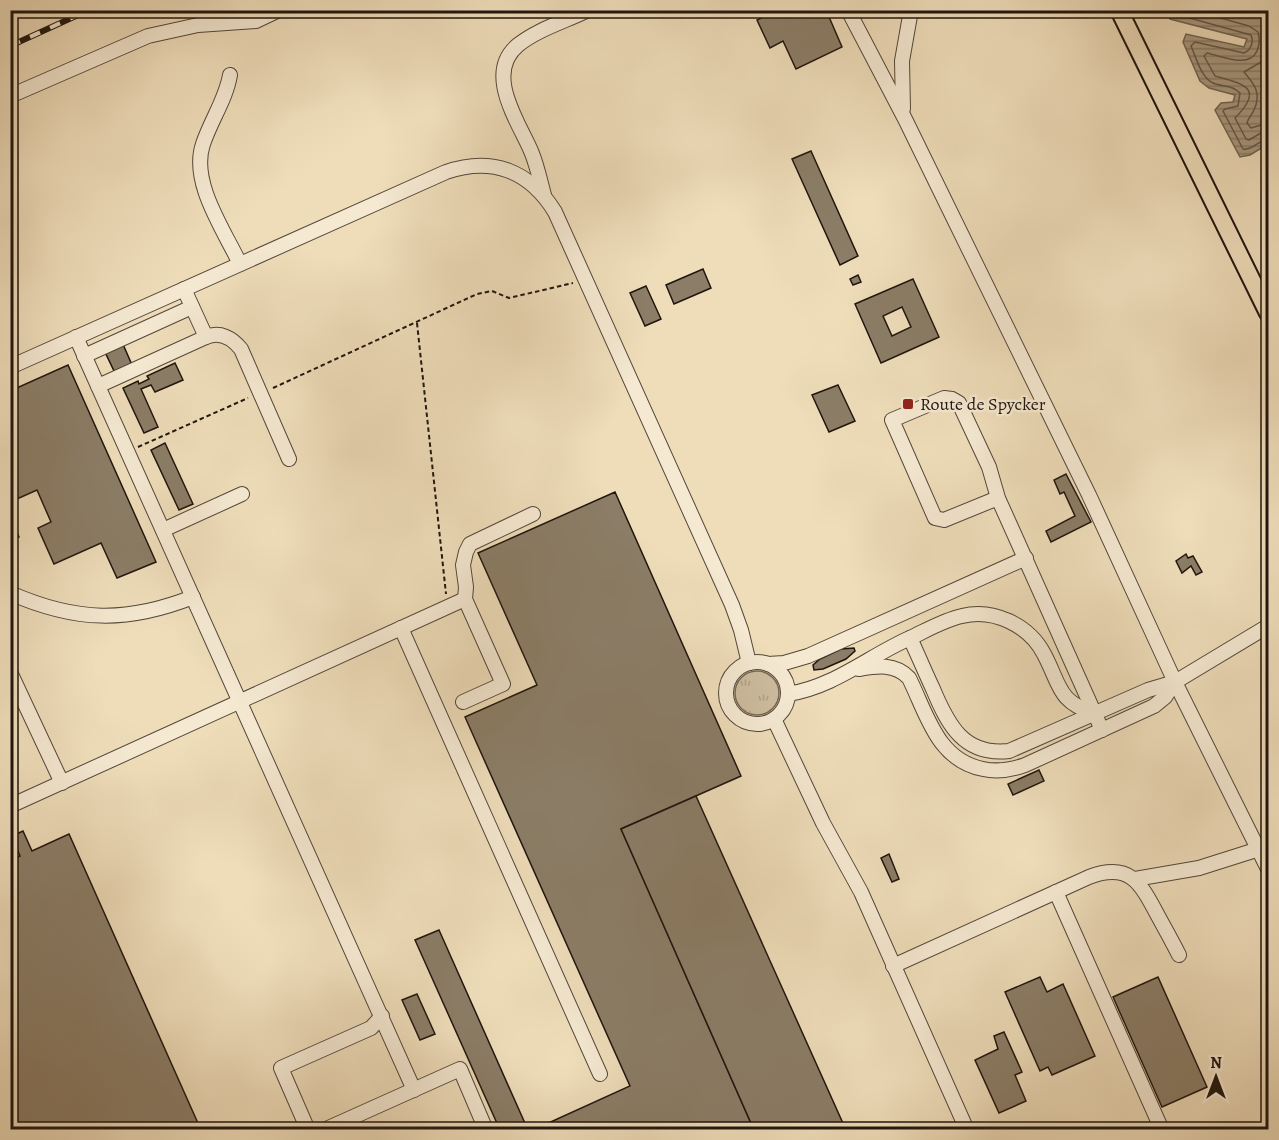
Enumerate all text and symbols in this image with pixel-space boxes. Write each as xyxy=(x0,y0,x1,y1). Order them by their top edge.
place label: Route de Spycker xyxy=(920,392,1046,416)
marker: Route de Spycker xyxy=(901,397,915,411)
north arrow xyxy=(1186,1047,1246,1107)
text: N xyxy=(1210,1052,1222,1074)

